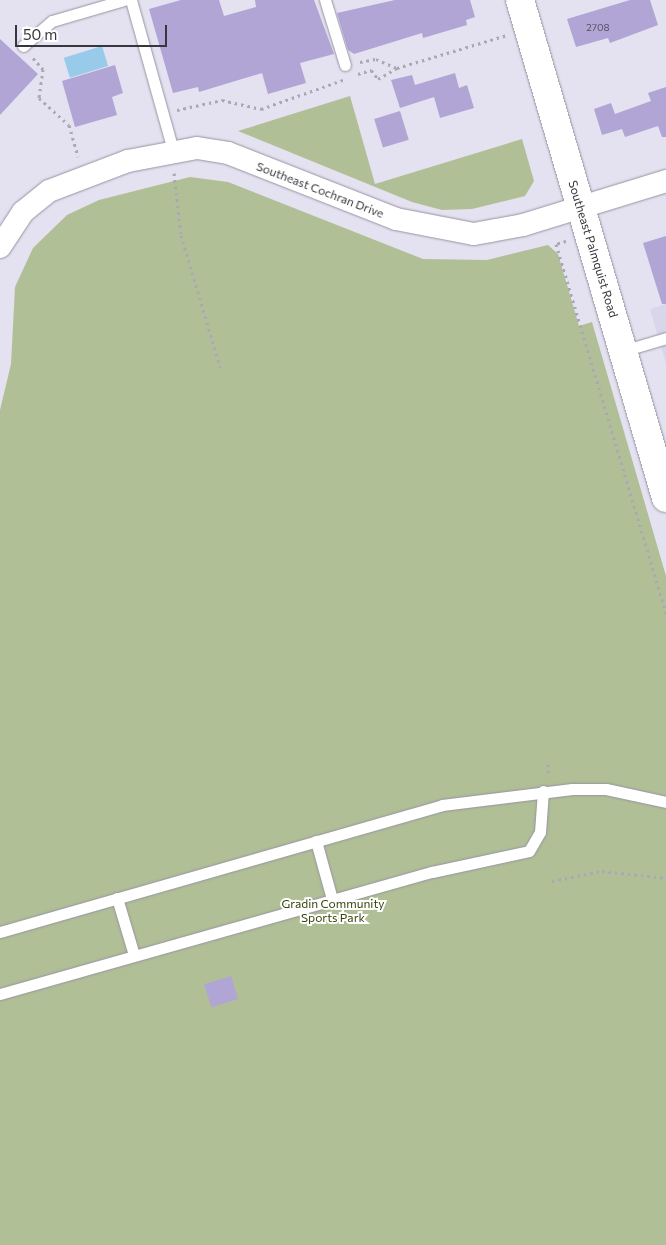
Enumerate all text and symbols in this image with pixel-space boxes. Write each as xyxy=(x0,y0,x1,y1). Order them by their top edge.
scale bar xyxy=(18,15,170,47)
house number: 2708 xyxy=(586,22,610,34)
text: 50 m xyxy=(23,25,57,43)
street label: Southeast Cochran Drive xyxy=(254,159,386,221)
street label: Southeast Palmquist Road xyxy=(565,179,621,319)
park label: Gradin Community Sports Park xyxy=(281,897,385,925)

